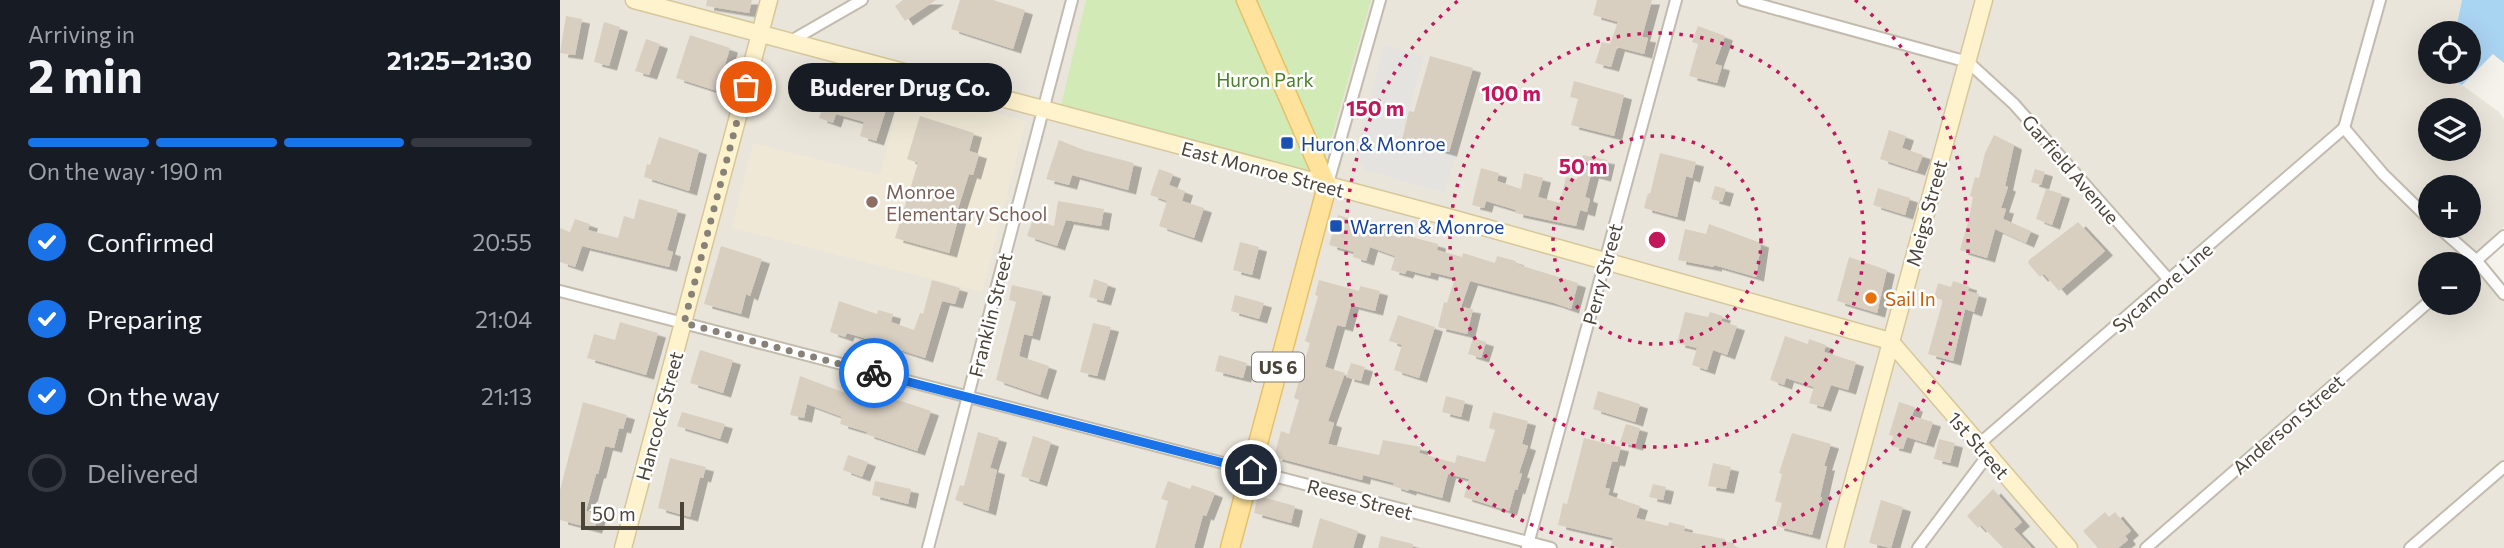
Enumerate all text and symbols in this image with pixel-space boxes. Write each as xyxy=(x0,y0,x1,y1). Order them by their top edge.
text: Arriving in xyxy=(28,20,135,48)
map controls xyxy=(2418,21,2481,315)
button: locate xyxy=(2418,21,2481,84)
text: 21:25–21:30 xyxy=(387,44,532,75)
text: 2 min xyxy=(28,46,143,102)
pin xyxy=(716,57,776,117)
callout: Buderer Drug Co. xyxy=(788,62,1012,112)
icon: bag xyxy=(727,68,765,106)
park label: Huron Park xyxy=(1216,68,1314,91)
text: Buderer Drug Co. xyxy=(810,73,990,101)
text: 100 m xyxy=(1481,80,1541,105)
text: 150 m xyxy=(1346,95,1404,120)
button: layers xyxy=(2418,98,2481,161)
street label: Garfield Avenue xyxy=(2017,110,2125,228)
place label: Huron & Monroe xyxy=(1301,132,1446,155)
marker: Huron & Monroe xyxy=(1279,135,1295,151)
street label: East Monroe Street xyxy=(1179,136,1347,202)
text: 50 m xyxy=(1559,153,1607,178)
text: On the way · 190 m xyxy=(28,157,223,185)
street label: Meigs Street xyxy=(1901,157,1951,269)
button: + xyxy=(2418,175,2481,238)
place label: Monroe Elementary School xyxy=(886,180,1047,225)
marker: Monroe Elementary School xyxy=(864,194,880,210)
place label: Warren & Monroe xyxy=(1350,215,1504,238)
marker: Warren & Monroe xyxy=(1328,218,1344,234)
street label: Perry Street xyxy=(1577,221,1627,327)
icon: check xyxy=(28,223,66,261)
text: Confirmed xyxy=(87,226,214,257)
text: 20:55 xyxy=(472,228,532,256)
centre of rings xyxy=(1645,228,1669,252)
street label: Sycamore Line xyxy=(2107,237,2217,337)
street label: Franklin Street xyxy=(963,250,1017,379)
button: − xyxy=(2418,252,2481,315)
place label: Sail In xyxy=(1885,287,1936,310)
marker: Sail In xyxy=(1863,290,1879,306)
icon: check xyxy=(28,300,66,338)
text: Preparing xyxy=(87,303,202,334)
text: 21:04 xyxy=(475,305,532,333)
courier xyxy=(839,338,909,408)
street label: Hancock Street xyxy=(631,349,687,483)
road number: US 6 xyxy=(1252,352,1304,382)
icon: bike xyxy=(855,354,893,392)
street label: Anderson Street xyxy=(2227,369,2349,479)
icon: check xyxy=(28,377,66,415)
text: On the way xyxy=(87,380,220,411)
text: 21:13 xyxy=(481,382,532,410)
street label: 1st Street xyxy=(1943,407,2015,484)
pin xyxy=(1221,440,1281,500)
icon: home xyxy=(1232,451,1270,489)
text: Delivered xyxy=(87,457,198,488)
street label: Reese Street xyxy=(1305,474,1415,524)
scale bar xyxy=(581,499,684,531)
text: 50 m xyxy=(592,502,636,525)

